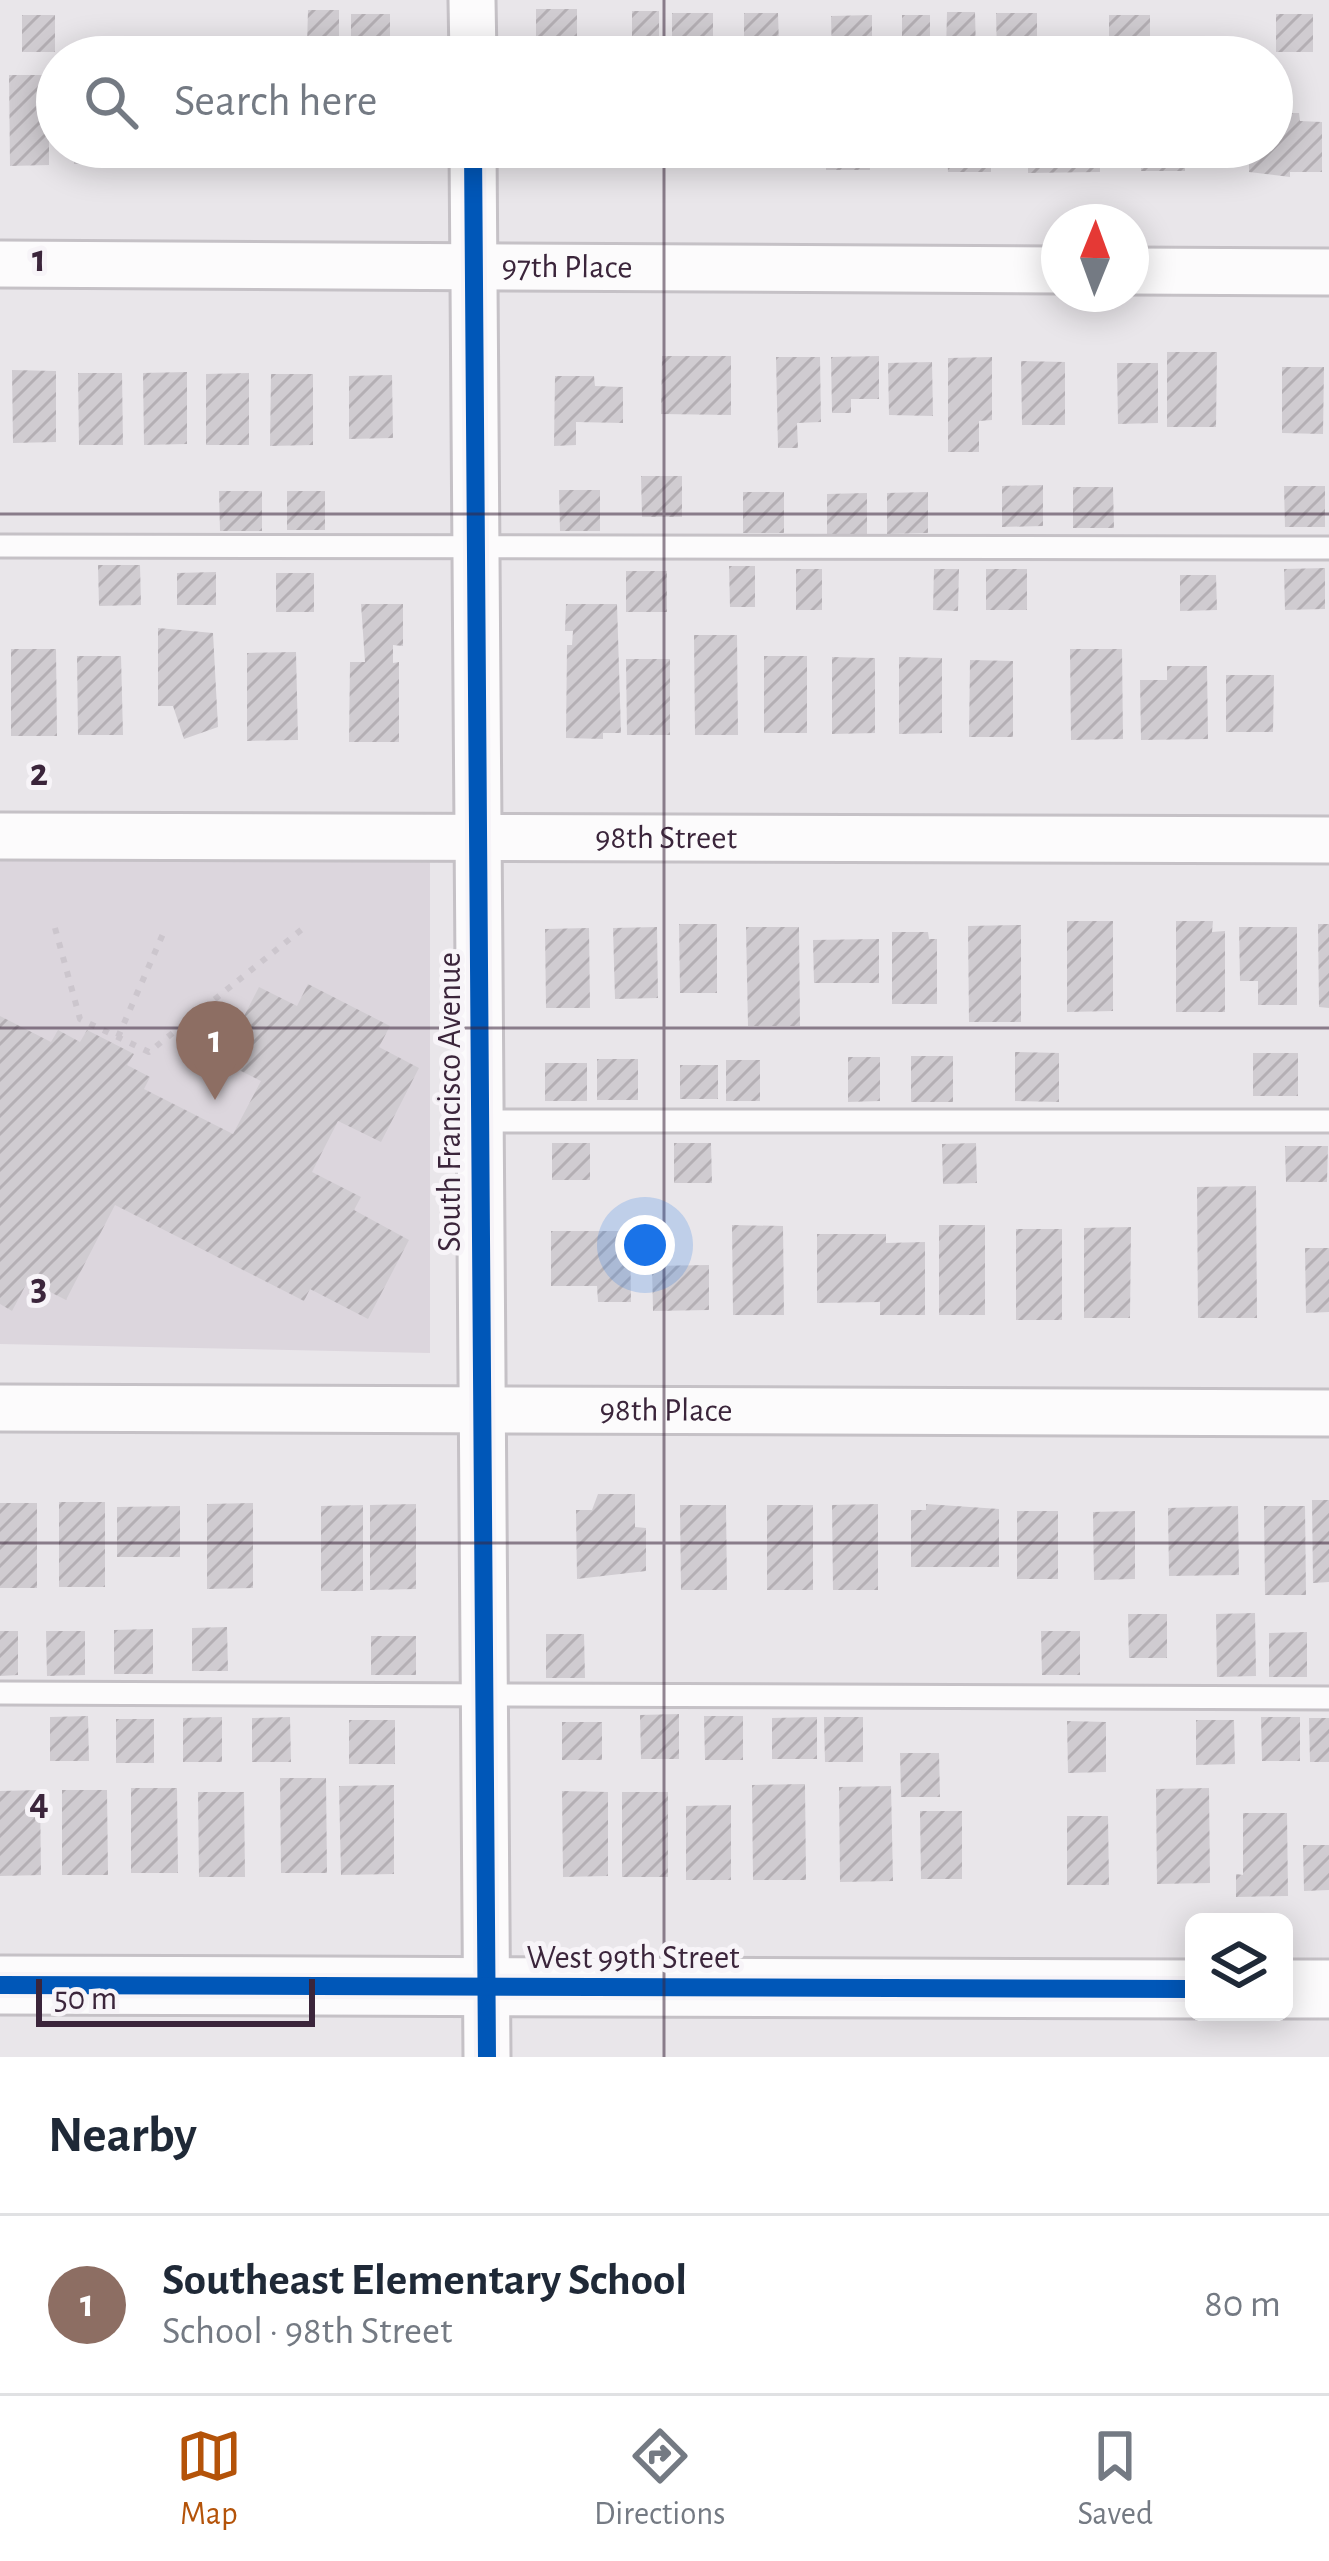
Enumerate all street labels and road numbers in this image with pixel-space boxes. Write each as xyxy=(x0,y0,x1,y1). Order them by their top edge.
street label: 97th Place xyxy=(501,250,633,284)
street label: 98th Street xyxy=(595,821,738,855)
street label: South Francisco Avenue xyxy=(434,952,467,1252)
street label: 98th Place xyxy=(600,1394,732,1427)
street label: West 99th Street xyxy=(526,1942,740,1975)

